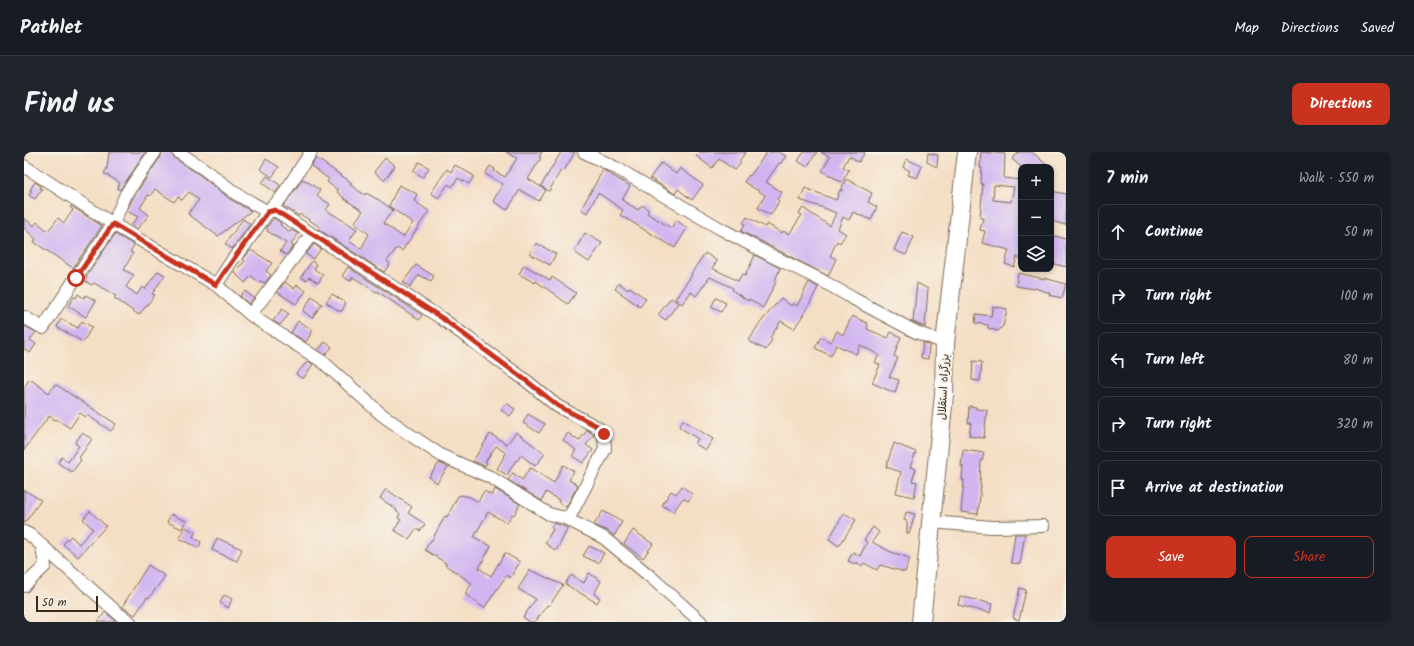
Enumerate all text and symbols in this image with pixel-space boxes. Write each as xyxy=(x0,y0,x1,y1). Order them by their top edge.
text: Pathlet xyxy=(20,13,82,43)
text: Map xyxy=(1234,17,1259,39)
text: Directions xyxy=(1281,17,1339,39)
text: Saved xyxy=(1361,17,1394,39)
text: Find us xyxy=(24,82,115,127)
button: Directions xyxy=(1292,83,1390,125)
map controls xyxy=(1018,164,1054,272)
button: + xyxy=(1018,164,1054,200)
text: 7 min xyxy=(1106,165,1148,192)
text: Walk · 550 m xyxy=(1299,168,1374,189)
button: − xyxy=(1018,200,1054,236)
text: Continue xyxy=(1145,220,1203,244)
icon: ahead xyxy=(1107,221,1129,243)
text: 50 m xyxy=(1344,222,1373,243)
button: layers xyxy=(1018,236,1054,272)
route start xyxy=(67,269,85,287)
text: Turn right xyxy=(1145,284,1212,308)
icon: right xyxy=(1107,285,1129,307)
text: 100 m xyxy=(1340,286,1373,307)
text: Turn left xyxy=(1145,348,1205,372)
icon: left xyxy=(1107,349,1129,371)
text: 80 m xyxy=(1343,350,1373,371)
street label: بزرگراه استقلال xyxy=(933,354,955,421)
text: Turn right xyxy=(1145,412,1212,436)
icon: right xyxy=(1107,413,1129,435)
text: 320 m xyxy=(1336,414,1373,435)
route end xyxy=(595,425,613,443)
text: Arrive at destination xyxy=(1145,476,1284,500)
icon: arrive xyxy=(1107,477,1129,499)
button: Save xyxy=(1106,536,1236,578)
button: Share xyxy=(1244,536,1374,578)
scale bar xyxy=(36,594,98,613)
text: 50 m xyxy=(42,594,67,612)

